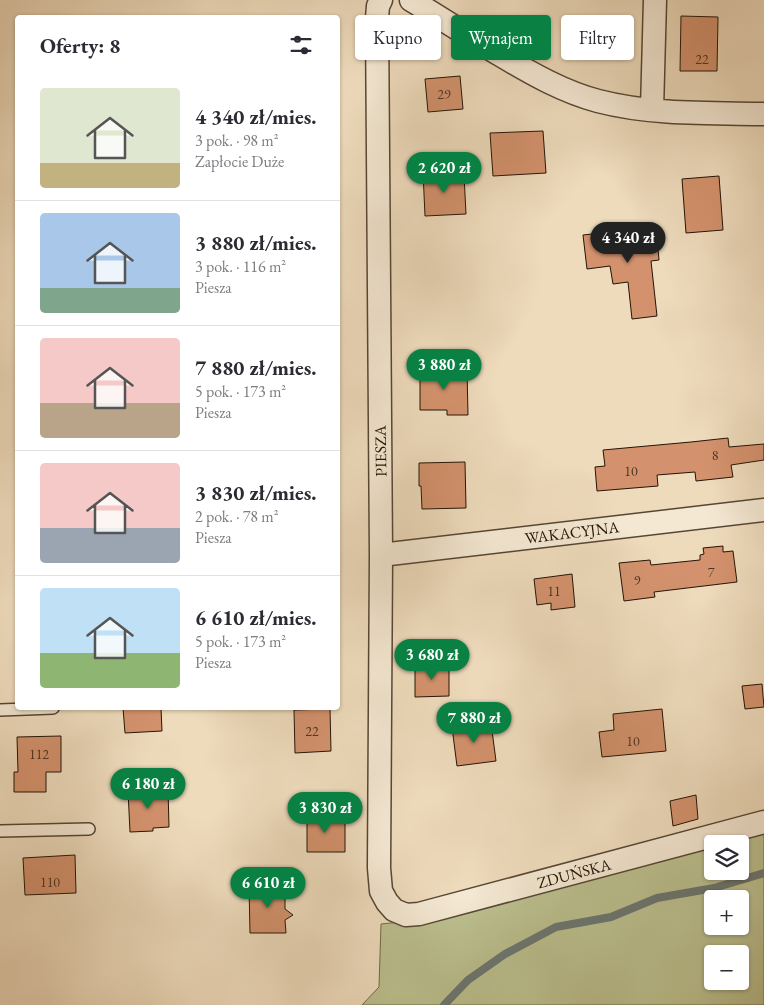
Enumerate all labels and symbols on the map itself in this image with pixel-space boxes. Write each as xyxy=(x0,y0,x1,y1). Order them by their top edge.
house number: 22 xyxy=(695,50,709,68)
house number: 29 xyxy=(437,85,451,103)
pin: 2 620 zł xyxy=(392,152,496,194)
pin: 4 340 zł xyxy=(576,222,680,264)
pin: 3 880 zł xyxy=(392,348,496,391)
street label: PIESZA xyxy=(370,424,391,477)
house number: 8 xyxy=(712,446,719,464)
house number: 10 xyxy=(624,462,638,480)
street label: WAKACYJNA xyxy=(524,516,621,549)
house number: 7 xyxy=(708,563,715,581)
house number: 9 xyxy=(634,571,641,589)
house number: 11 xyxy=(547,582,561,600)
pin: 3 680 zł xyxy=(380,638,484,681)
pin: 7 880 zł xyxy=(422,702,526,744)
house number: 22 xyxy=(305,722,319,740)
house number: 10 xyxy=(626,732,640,750)
house number: 112 xyxy=(29,745,49,763)
pin: 6 180 zł xyxy=(96,768,200,810)
pin: 3 830 zł xyxy=(273,792,377,834)
street label: ZDUŃSKA xyxy=(535,853,614,893)
pin: 6 610 zł xyxy=(216,866,320,909)
house number: 110 xyxy=(40,873,60,891)

